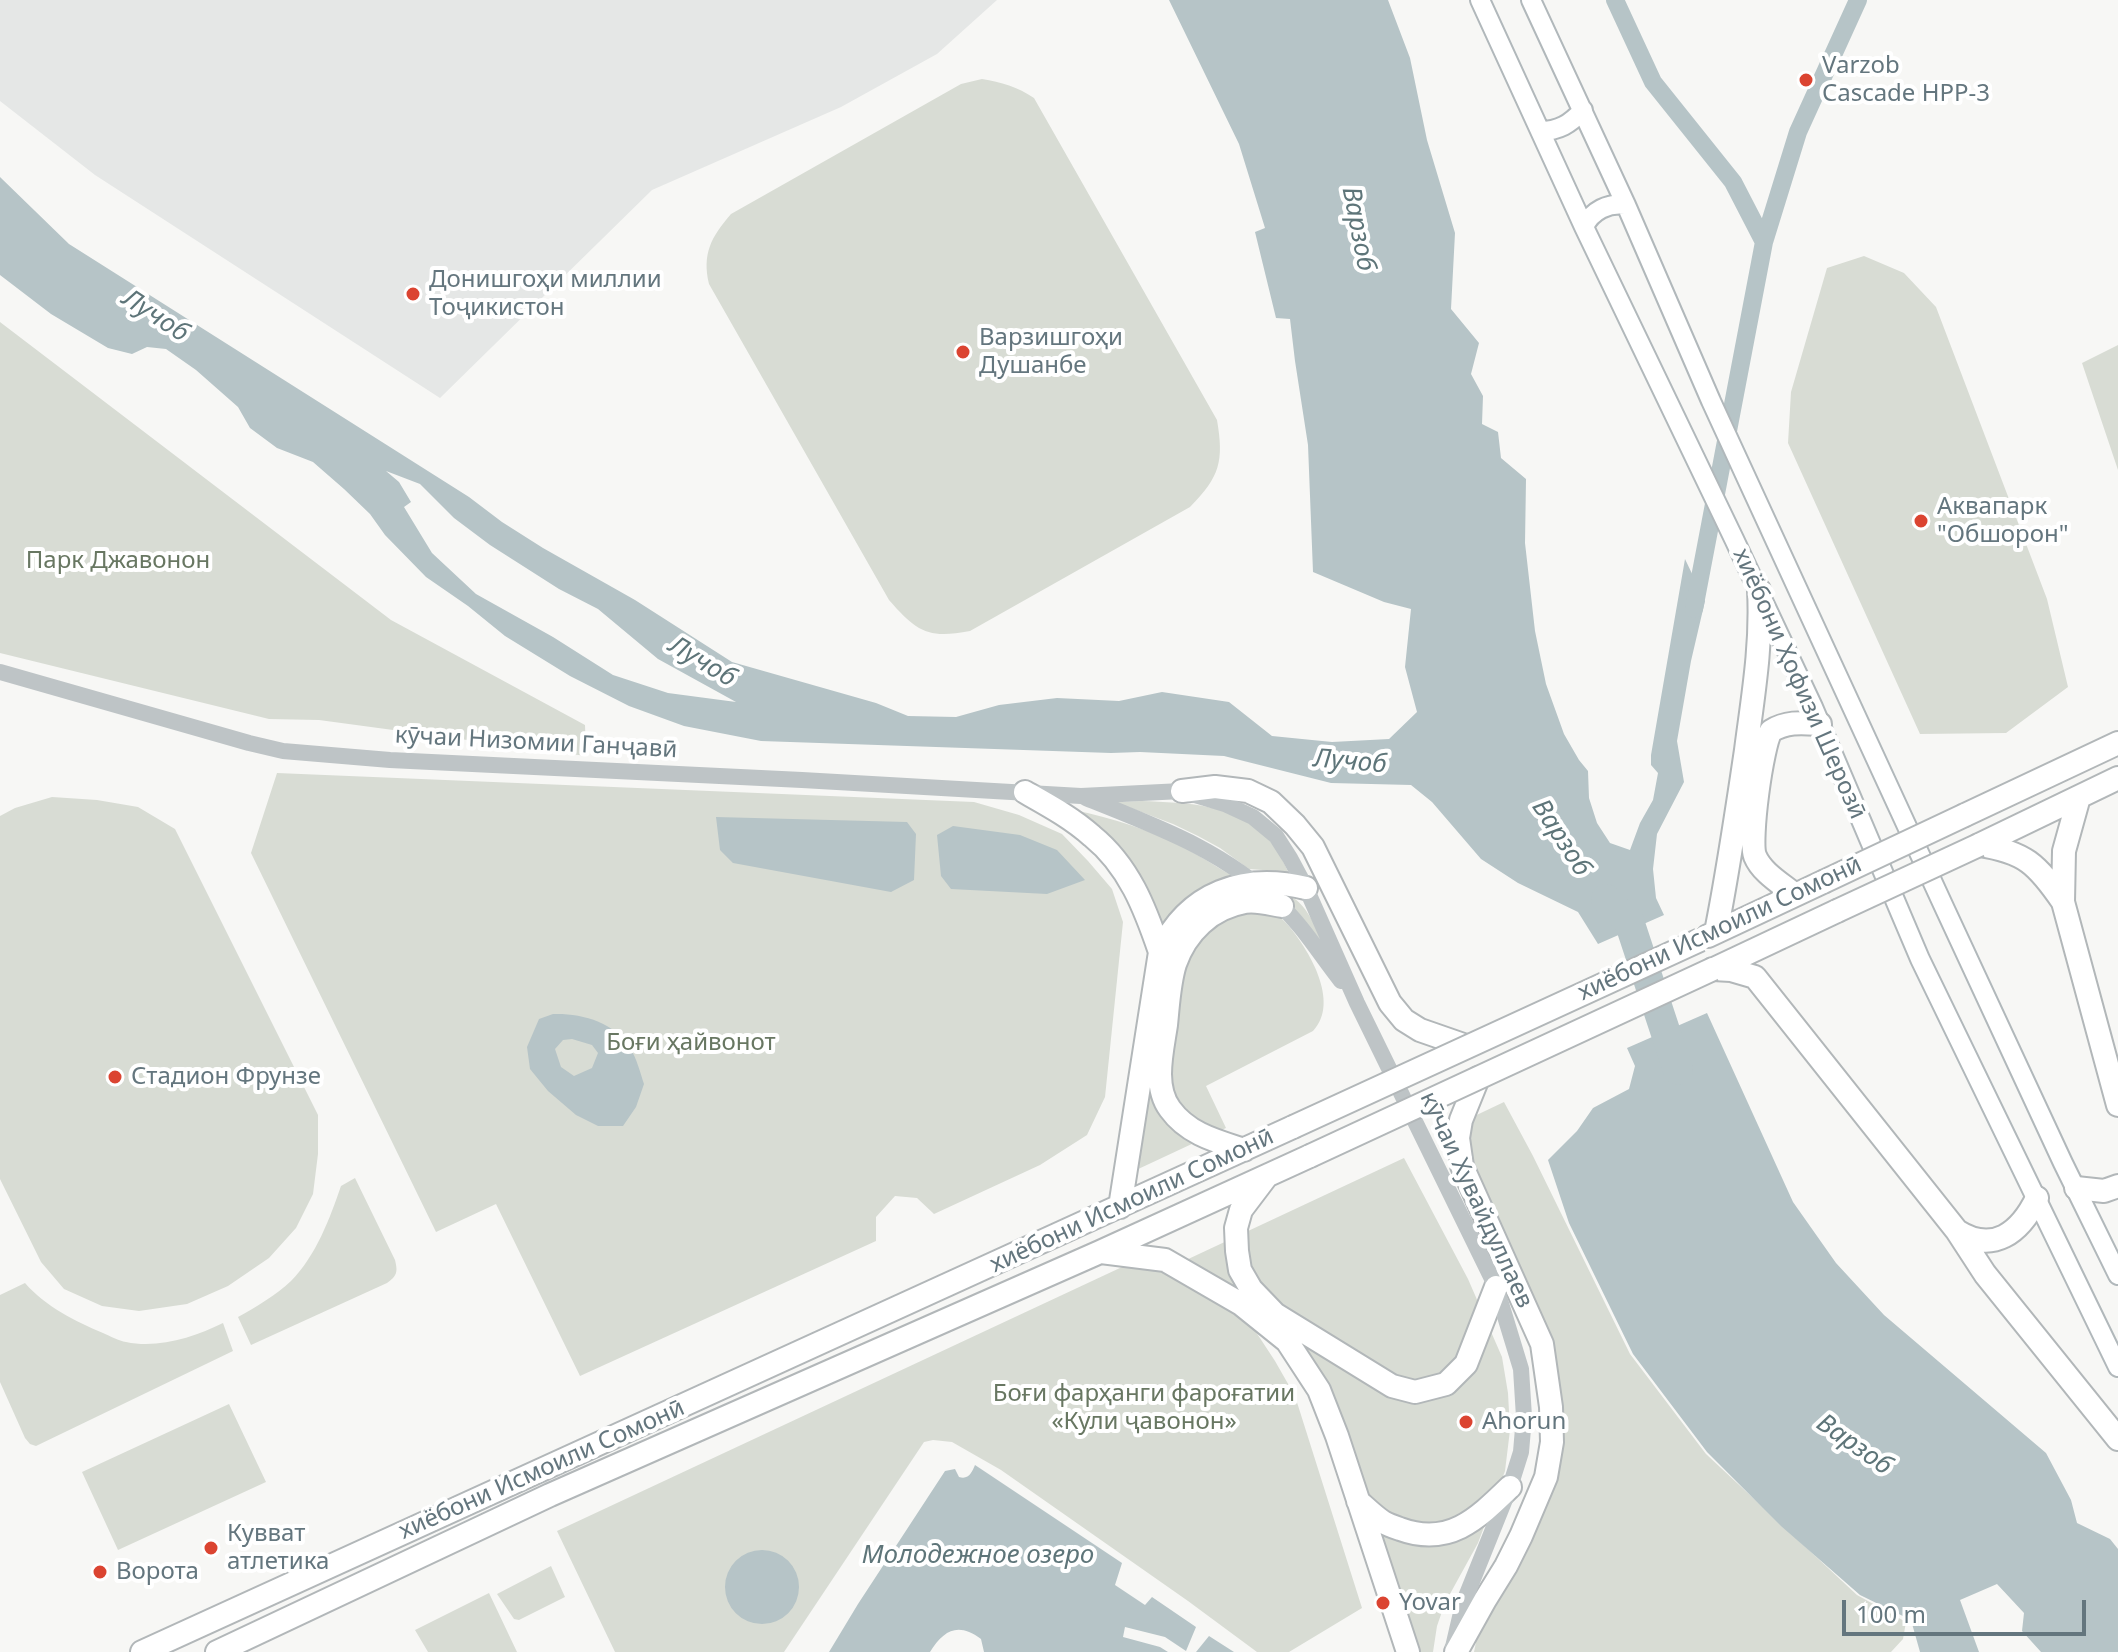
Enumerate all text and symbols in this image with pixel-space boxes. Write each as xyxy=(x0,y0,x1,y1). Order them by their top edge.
place label: Varzob Cascade HPP-3 xyxy=(1822,52,1990,108)
marker: Varzob Cascade HPP-3 xyxy=(1797,71,1815,89)
water label: Варзоб xyxy=(1335,184,1381,274)
place label: Донишгоҳи миллии Тоҷикистон xyxy=(429,266,662,322)
water label: Лучоб xyxy=(116,283,194,349)
marker: Донишгоҳи миллии Тоҷикистон xyxy=(404,285,422,303)
place label: Варзишгоҳи Душанбе xyxy=(979,324,1123,380)
marker: Варзишгоҳи Душанбе xyxy=(954,343,972,361)
place label: Аквапарк "Обшорон" xyxy=(1937,493,2068,549)
marker: Аквапарк "Обшорон" xyxy=(1912,512,1930,530)
street label: хиёбони Ҳофизи Шерозӣ xyxy=(1726,544,1872,824)
park label: Парк Джавонон xyxy=(26,547,210,575)
water label: Лучоб xyxy=(662,630,742,694)
street label: кӯчаи Низомии Ганҷавӣ xyxy=(394,721,678,765)
water label: Лучоб xyxy=(1312,743,1388,781)
water label: Варзоб xyxy=(1525,794,1597,882)
street label: хиёбони Исмоили Сомонӣ xyxy=(1574,851,1866,1007)
park label: Боғи ҳайвонот xyxy=(606,1029,776,1057)
place label: Стадион Фрунзе xyxy=(131,1063,321,1091)
marker: Стадион Фрунзе xyxy=(106,1068,124,1086)
street label: кӯчаи Хувайдуллаев xyxy=(1413,1087,1539,1313)
street label: хиёбони Исмоили Сомонӣ xyxy=(986,1123,1278,1279)
park label: Боғи фарҳанги фароғатии «Кули ҷавонон» xyxy=(993,1380,1295,1436)
street label: хиёбони Исмоили Сомонӣ xyxy=(395,1394,689,1546)
place label: Ahorun xyxy=(1482,1408,1566,1436)
water label: Варзоб xyxy=(1810,1408,1898,1482)
marker: Ahorun xyxy=(1457,1413,1475,1431)
place label: Кувват атлетика xyxy=(227,1520,329,1576)
marker: Кувват атлетика xyxy=(202,1539,220,1557)
water label: Молодежное озеро xyxy=(862,1540,1094,1572)
place label: Ворота xyxy=(116,1558,199,1586)
marker: Ворота xyxy=(91,1563,109,1581)
scale bar xyxy=(1846,1584,2090,1634)
place label: Yovar xyxy=(1399,1589,1461,1617)
marker: Yovar xyxy=(1374,1594,1392,1612)
text: 100 m xyxy=(1856,1597,1926,1630)

